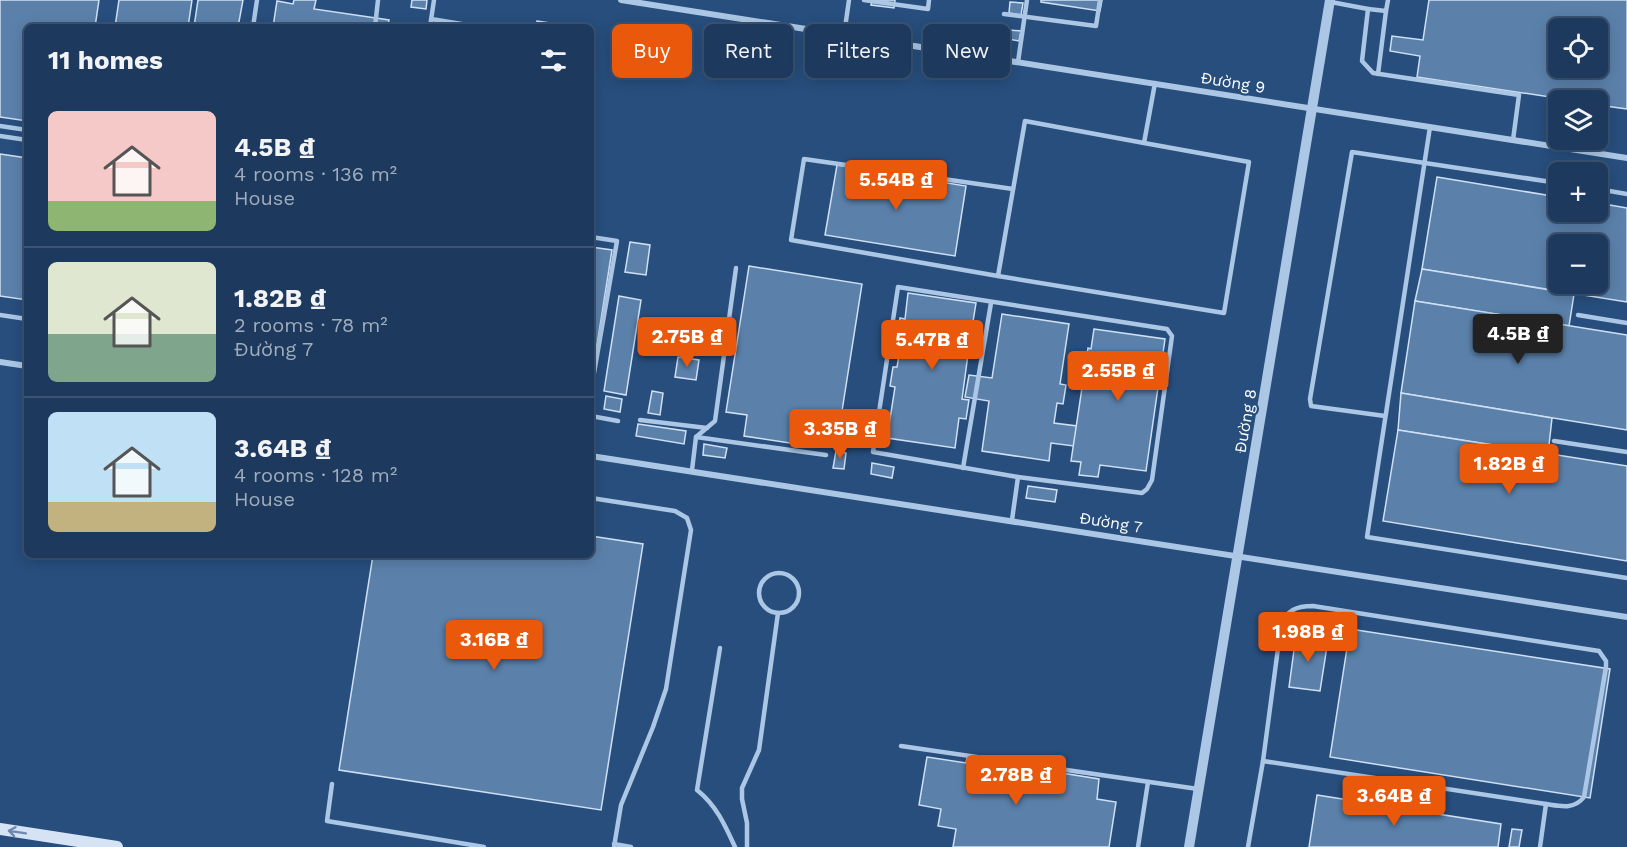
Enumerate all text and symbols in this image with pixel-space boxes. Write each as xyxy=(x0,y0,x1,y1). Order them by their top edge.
map controls xyxy=(1548,18,1608,294)
button: locate xyxy=(1548,18,1608,78)
chip: Buy xyxy=(612,24,692,78)
chip: Rent xyxy=(704,24,793,78)
chip: Filters xyxy=(805,24,911,78)
chip: New xyxy=(923,24,1010,78)
icon: filters xyxy=(537,44,570,77)
text: 11 homes xyxy=(48,45,163,75)
street label: Đường 9 xyxy=(1199,68,1267,97)
button: layers xyxy=(1548,90,1608,150)
text: 4.5B ₫ xyxy=(234,132,315,162)
icon: home xyxy=(96,135,168,207)
pin: 5.54B ₫ xyxy=(841,160,951,211)
text: 4 rooms · 136 m² xyxy=(234,162,397,186)
button: + xyxy=(1548,162,1608,222)
text: 5.54B ₫ xyxy=(859,167,933,191)
text: House xyxy=(234,186,295,210)
button: − xyxy=(1548,234,1608,294)
text: 1.82B ₫ xyxy=(234,283,326,313)
icon: home xyxy=(96,286,168,358)
text: 2 rooms · 78 m² xyxy=(234,313,388,337)
pin: 4.5B ₫ xyxy=(1469,314,1567,365)
pin: 2.75B ₫ xyxy=(632,317,742,368)
pin: 5.47B ₫ xyxy=(877,320,987,371)
text: 4.5B ₫ xyxy=(1487,321,1549,345)
text: 2.75B ₫ xyxy=(651,324,723,348)
text: 5.47B ₫ xyxy=(895,327,969,351)
text: Đường 7 xyxy=(234,337,313,361)
pin: 2.55B ₫ xyxy=(1063,351,1173,402)
text: 2.55B ₫ xyxy=(1081,358,1155,382)
street label: Đường 8 xyxy=(1230,387,1260,455)
pin: 3.35B ₫ xyxy=(785,409,895,460)
text: 3.35B ₫ xyxy=(803,416,877,440)
text: 3.64B ₫ xyxy=(234,433,331,463)
icon: home xyxy=(96,436,168,508)
pin: 1.82B ₫ xyxy=(1454,444,1564,495)
text: 1.82B ₫ xyxy=(1474,451,1544,475)
text: 4 rooms · 128 m² xyxy=(234,463,397,487)
text: House xyxy=(234,487,295,511)
street label: Đường 7 xyxy=(1078,508,1144,537)
pin: 1.98B ₫ xyxy=(1253,612,1363,663)
text: 1.98B ₫ xyxy=(1272,619,1344,643)
pin: 3.16B ₫ xyxy=(439,620,549,671)
text: 3.16B ₫ xyxy=(460,627,528,651)
pin: 2.78B ₫ xyxy=(961,755,1071,806)
text: 2.78B ₫ xyxy=(980,762,1052,786)
pin: 3.64B ₫ xyxy=(1339,776,1449,827)
text: 3.64B ₫ xyxy=(1357,783,1431,807)
one-way arrow xyxy=(8,826,28,837)

